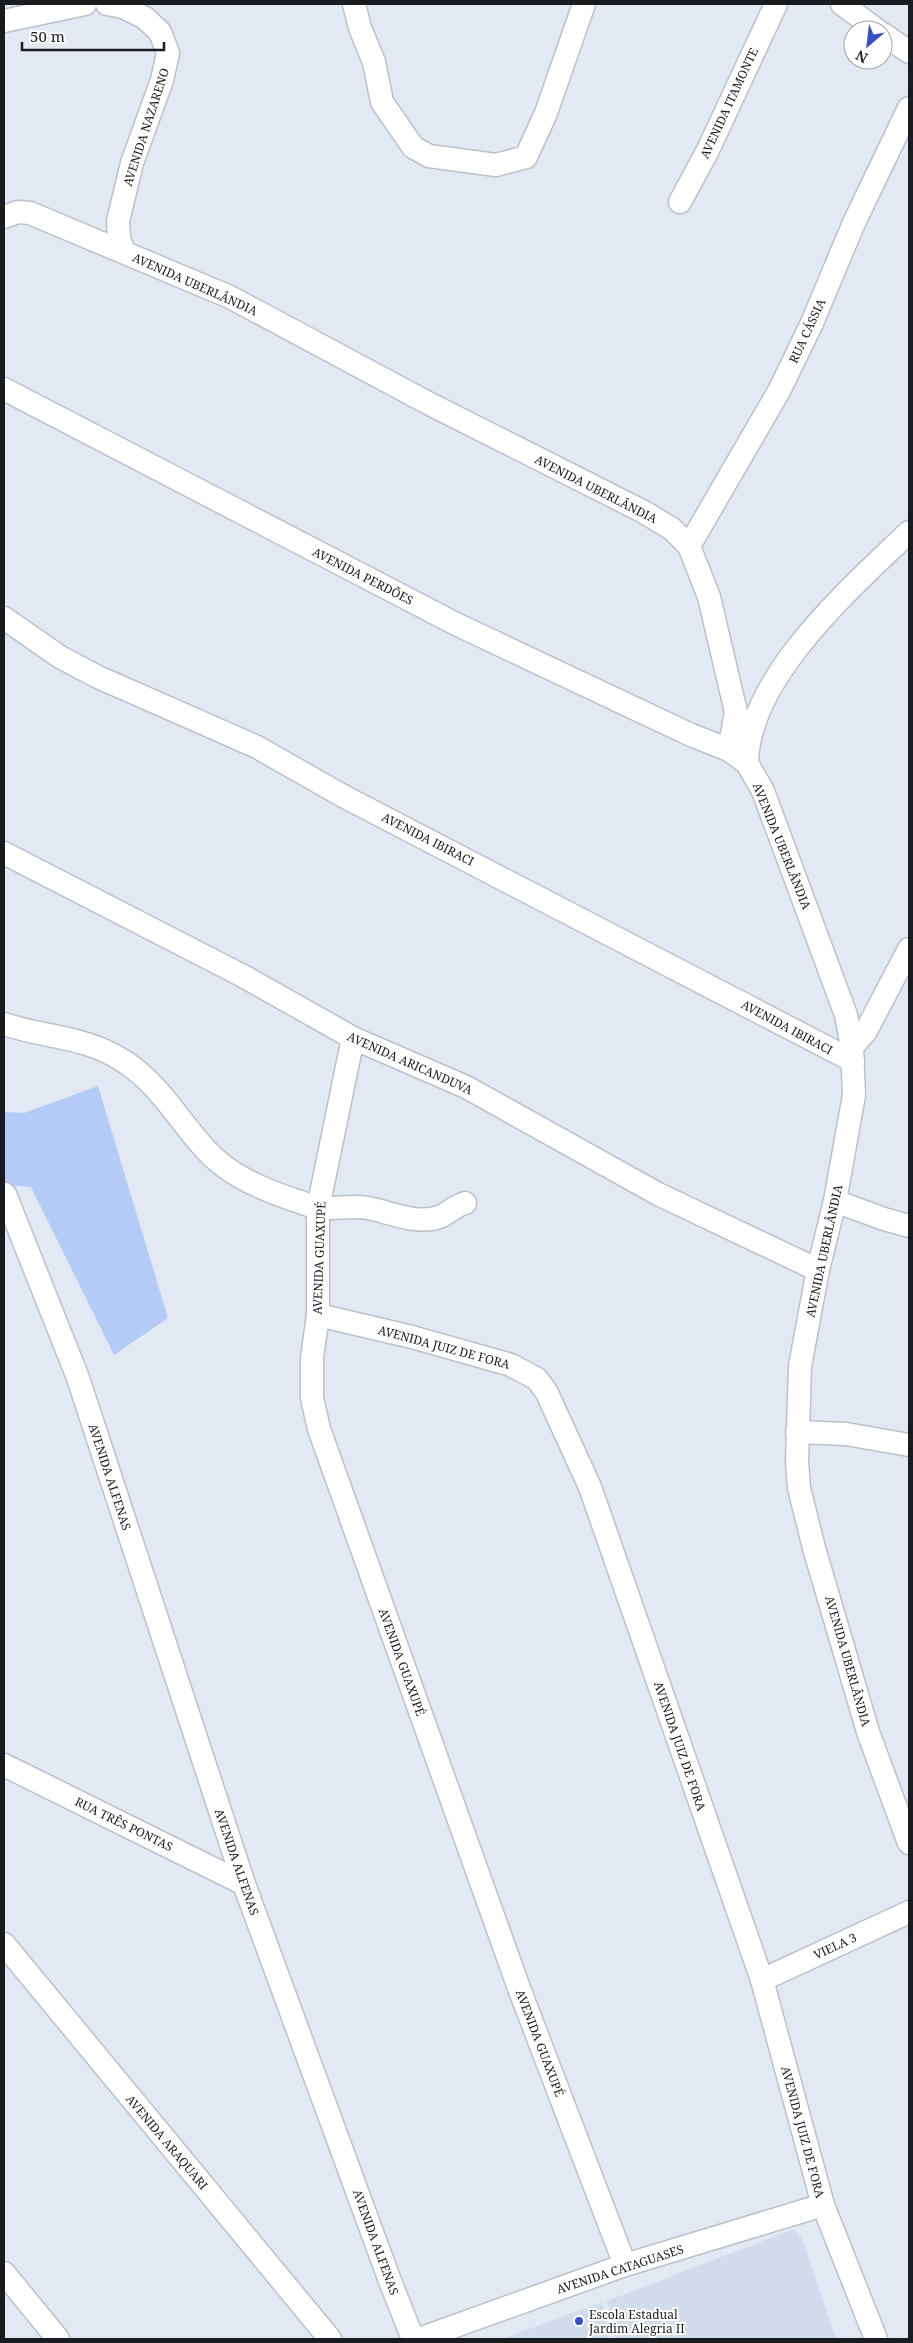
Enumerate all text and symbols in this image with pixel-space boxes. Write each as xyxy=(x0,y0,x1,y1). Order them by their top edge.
scale bar xyxy=(22,20,165,52)
north arrow xyxy=(843,20,893,70)
text: 50 m xyxy=(30,26,65,46)
street label: AVENIDA ITAMONTE xyxy=(696,45,762,161)
text: N xyxy=(852,46,871,68)
street label: AVENIDA NAZARENO xyxy=(119,66,173,188)
street label: AVENIDA UBERLÂNDIA xyxy=(130,249,261,319)
street label: RUA CÁSSIA xyxy=(785,295,830,366)
street label: AVENIDA UBERLÂNDIA xyxy=(532,451,661,528)
street label: AVENIDA PERDÕES xyxy=(310,543,416,609)
street label: AVENIDA UBERLÂNDIA xyxy=(749,780,815,912)
street label: AVENIDA IBIRACI xyxy=(379,808,477,870)
street label: AVENIDA IBIRACI xyxy=(738,996,836,1058)
street label: AVENIDA ARICANDUVA xyxy=(345,1028,476,1099)
street label: AVENIDA UBERLÂNDIA xyxy=(802,1183,846,1319)
street label: AVENIDA GUAXUPÉ xyxy=(309,1201,329,1315)
street label: AVENIDA JUIZ DE FORA xyxy=(376,1321,512,1373)
street label: AVENIDA ALFENAS xyxy=(85,1421,135,1533)
street label: AVENIDA UBERLÂNDIA xyxy=(821,1594,875,1729)
street label: AVENIDA GUAXUPÉ xyxy=(375,1606,429,1718)
street label: AVENIDA JUIZ DE FORA xyxy=(650,1679,710,1814)
street label: RUA TRÊS PONTAS xyxy=(72,1793,176,1855)
street label: AVENIDA ALFENAS xyxy=(211,1807,263,1917)
street label: VIELA 3 xyxy=(811,1929,860,1963)
street label: AVENIDA GUAXUPÉ xyxy=(512,1987,568,2099)
street label: AVENIDA JUIZ DE FORA xyxy=(777,2064,829,2200)
street label: AVENIDA ARAQUARI xyxy=(122,2091,212,2193)
street label: AVENIDA ALFENAS xyxy=(349,2187,403,2297)
street label: AVENIDA CATAGUASES xyxy=(554,2240,686,2298)
place label: Escola Estadual Jardim Alegria II xyxy=(588,2306,685,2337)
marker: Escola Estadual Jardim Alegria II xyxy=(573,2315,585,2327)

